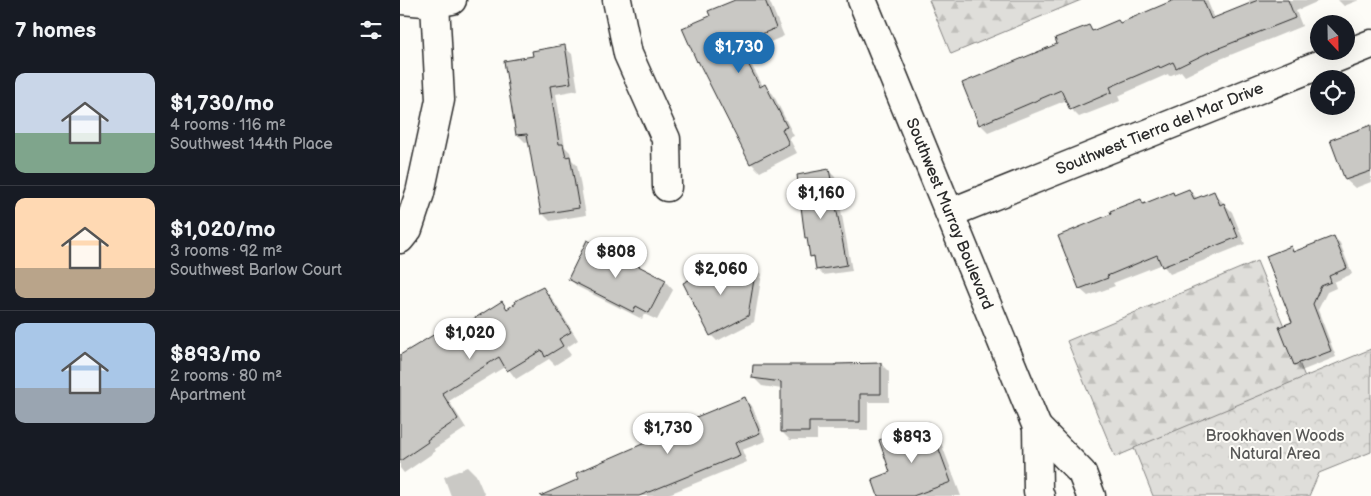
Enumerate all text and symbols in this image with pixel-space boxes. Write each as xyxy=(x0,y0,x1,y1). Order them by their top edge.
north arrow xyxy=(1310,15,1355,60)
map controls xyxy=(1310,15,1355,115)
icon: filters xyxy=(357,16,385,44)
text: 7 homes xyxy=(15,18,96,43)
pin: $1,730 xyxy=(698,32,780,74)
text: $1,730 xyxy=(715,38,763,57)
button: locate xyxy=(1310,70,1355,115)
street label: Southwest Tierra del Mar Drive xyxy=(1053,78,1267,179)
text: $1,730/mo xyxy=(170,91,274,116)
icon: home xyxy=(55,93,115,153)
street label: Southwest Murray Boulevard xyxy=(902,115,997,312)
text: 4 rooms · 116 m² xyxy=(170,116,286,135)
text: Southwest 144th Place xyxy=(170,135,333,154)
pin: $1,160 xyxy=(780,178,862,220)
text: $1,160 xyxy=(797,184,845,203)
text: $1,020/mo xyxy=(170,217,275,242)
icon: home xyxy=(55,218,115,278)
pin: $808 xyxy=(586,236,646,279)
text: 3 rooms · 92 m² xyxy=(170,242,283,261)
text: $808 xyxy=(596,243,636,262)
pin: $2,060 xyxy=(680,254,762,296)
text: $2,060 xyxy=(694,260,748,279)
text: Southwest Barlow Court xyxy=(170,261,342,280)
pin: $1,020 xyxy=(429,318,511,360)
text: $1,020 xyxy=(445,324,495,343)
text: $893/mo xyxy=(170,342,261,367)
icon: home xyxy=(55,343,115,403)
text: 2 rooms · 80 m² xyxy=(170,367,282,386)
text: Apartment xyxy=(170,386,246,405)
pin: $1,730 xyxy=(627,412,709,455)
text: $1,730 xyxy=(644,419,692,438)
pin: $893 xyxy=(882,422,942,464)
park label: Brookhaven Woods Natural Area xyxy=(1206,427,1345,464)
text: $893 xyxy=(893,428,931,447)

